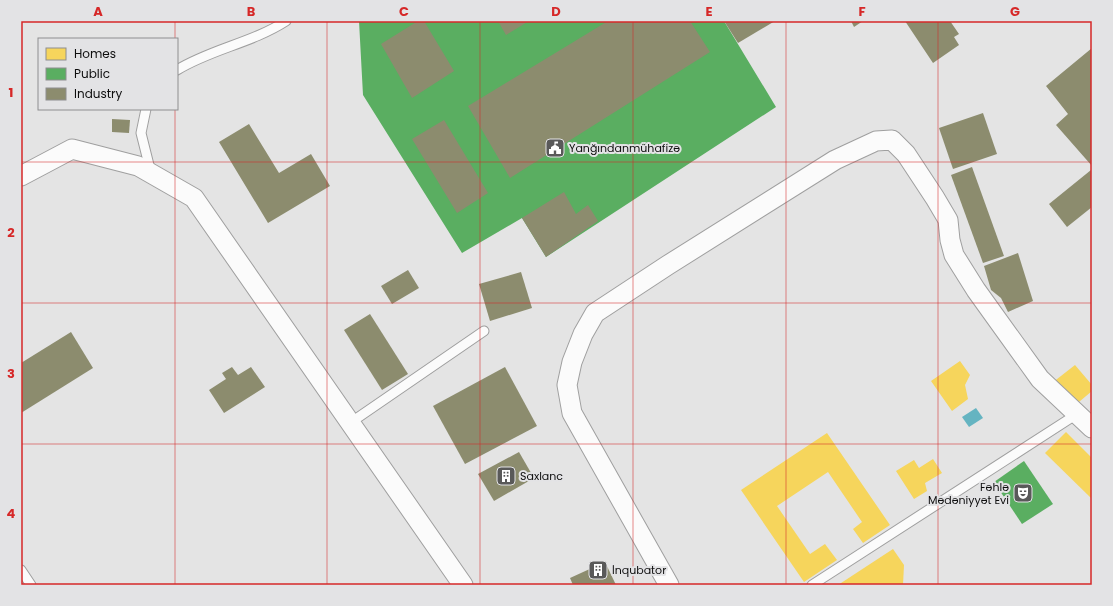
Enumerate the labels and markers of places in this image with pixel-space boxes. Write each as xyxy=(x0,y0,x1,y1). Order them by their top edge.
public building icon: Yanğındanmühafizə xyxy=(544,137,566,159)
place label: Yanğındanmühafizə xyxy=(569,140,680,156)
building icon: Saxlanc xyxy=(495,465,517,487)
place label: Saxlanc xyxy=(520,468,563,484)
place label: Fəhlə Mədəniyyət Evi xyxy=(928,479,1009,508)
theatre icon: Fəhlə Mədəniyyət Evi xyxy=(1012,482,1034,504)
building icon: İnqubator xyxy=(587,559,609,581)
place label: İnqubator xyxy=(612,562,666,578)

